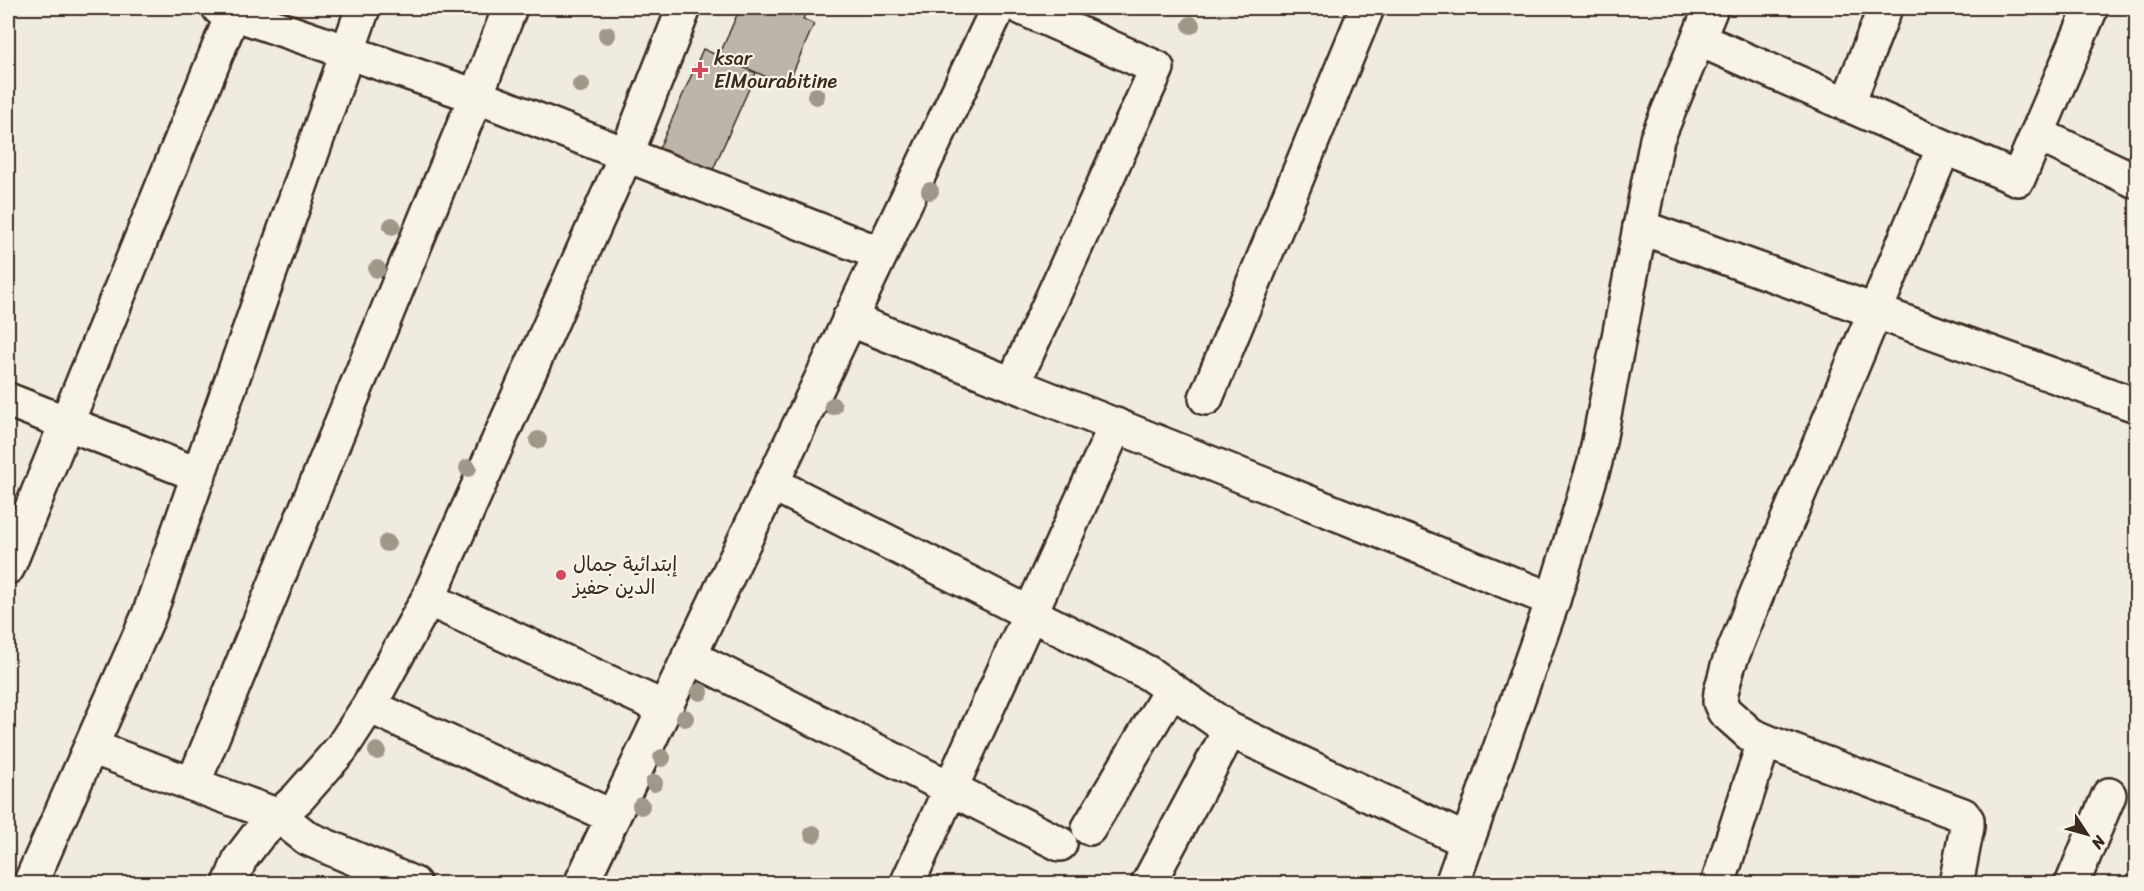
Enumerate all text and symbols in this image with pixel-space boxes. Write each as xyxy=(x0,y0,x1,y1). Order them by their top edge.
place label: ksar ElMourabitine xyxy=(714,41,837,99)
marker: ksar ElMourabitine xyxy=(691,61,709,79)
place label: إبتدائية جمال الدين حفيز xyxy=(571,547,677,605)
marker: إبتدائية جمال الدين حفيز xyxy=(554,568,568,582)
north arrow xyxy=(2057,804,2117,864)
text: N xyxy=(2083,829,2114,856)

